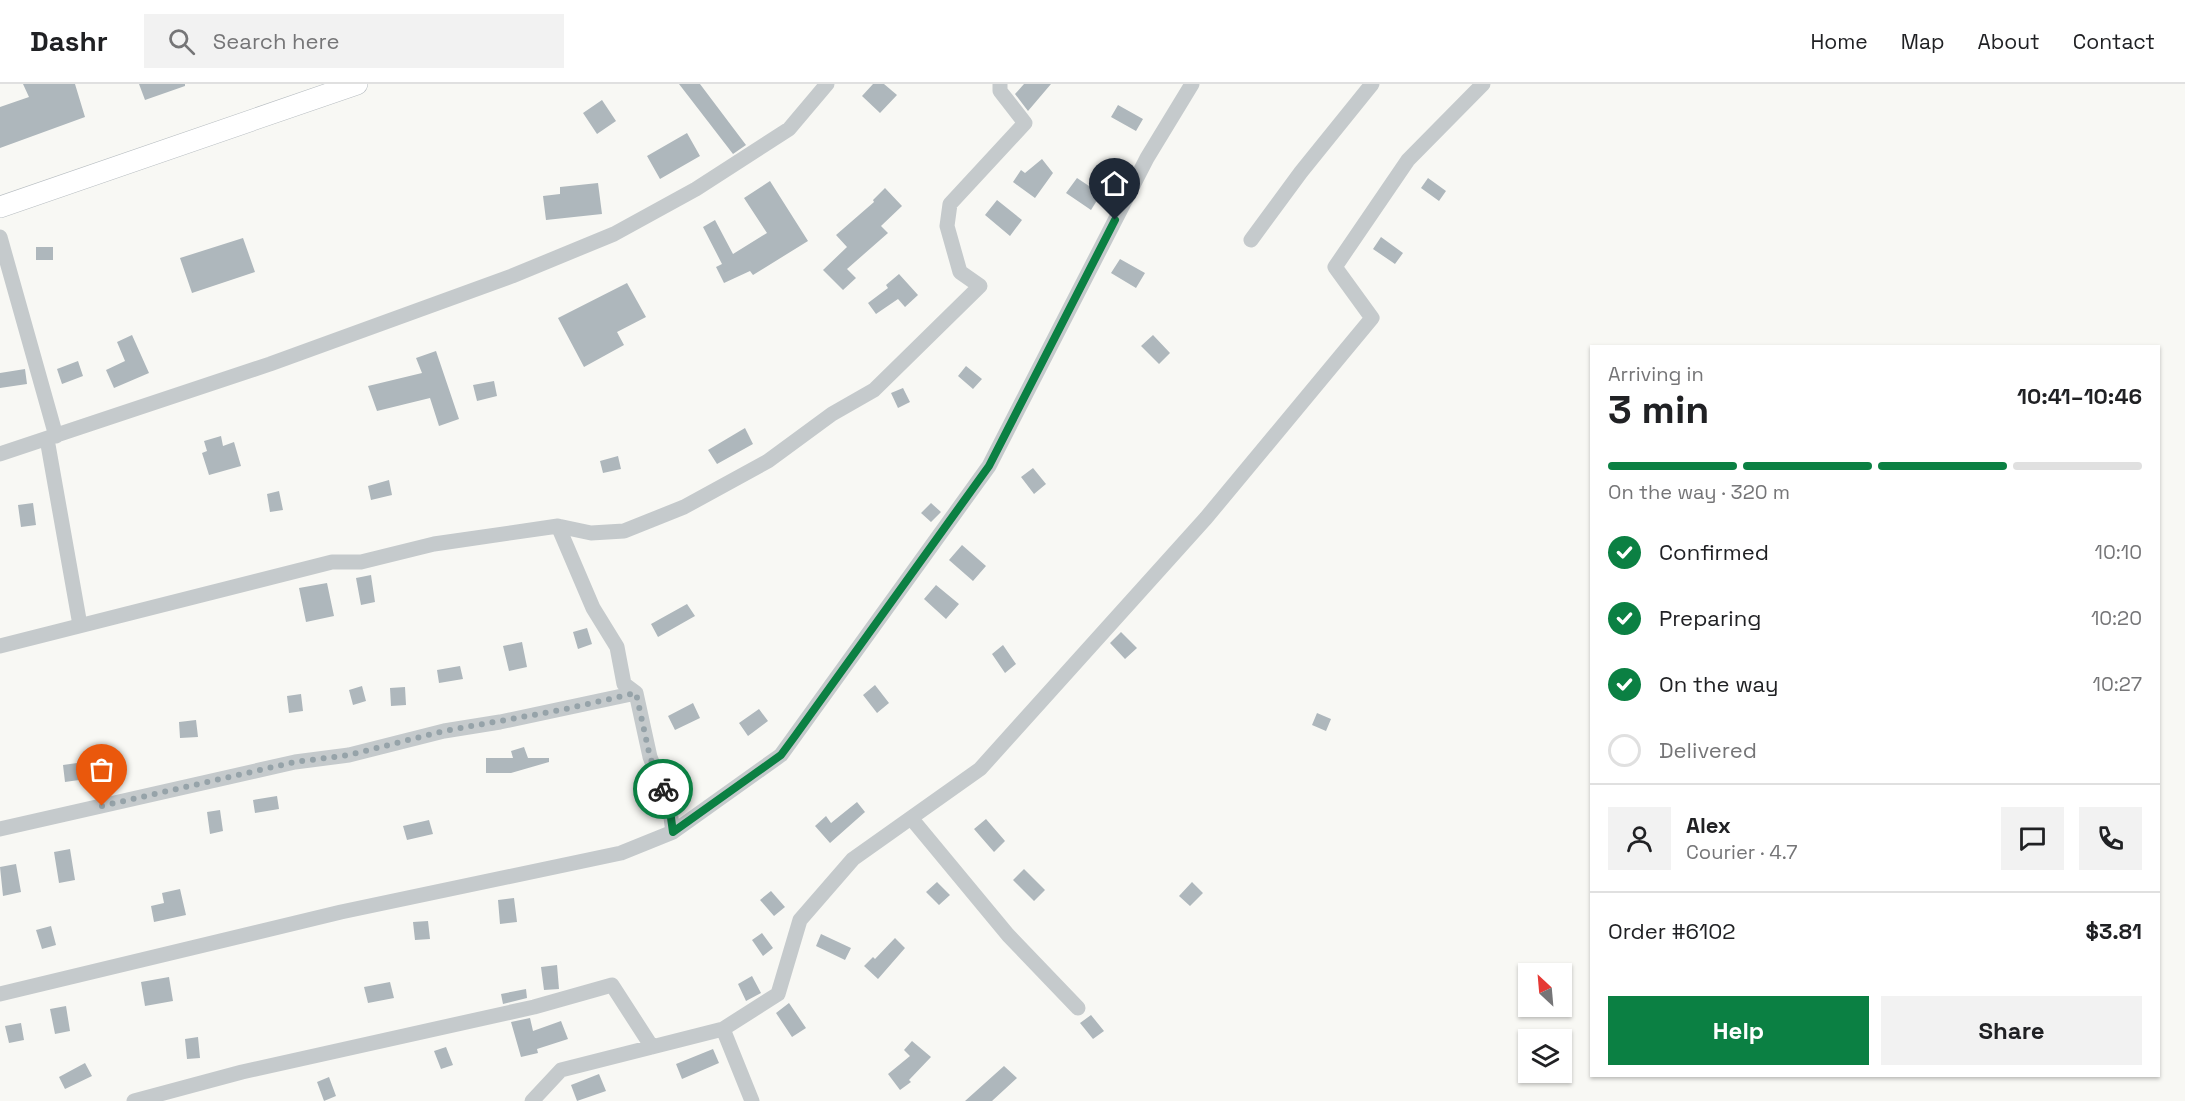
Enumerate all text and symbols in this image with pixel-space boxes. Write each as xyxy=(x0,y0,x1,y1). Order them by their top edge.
search box xyxy=(144,14,564,68)
text: Dashr xyxy=(30,23,108,59)
icon: search xyxy=(165,25,198,58)
text: Search here xyxy=(213,27,340,55)
text: Home xyxy=(1810,28,1868,55)
text: Map xyxy=(1901,28,1945,55)
text: About xyxy=(1978,28,2040,55)
text: Contact xyxy=(2073,28,2155,55)
pin xyxy=(1089,158,1140,220)
icon: home xyxy=(1098,167,1131,200)
text: Arriving in xyxy=(1608,361,1704,387)
text: 10:41–10:46 xyxy=(2017,382,2142,410)
text: 3 min xyxy=(1608,385,1709,434)
text: On the way · 320 m xyxy=(1608,479,1790,505)
icon: check xyxy=(1608,536,1641,569)
text: Confirmed xyxy=(1659,538,1769,566)
text: 10:10 xyxy=(2095,539,2142,565)
icon: check xyxy=(1608,602,1641,635)
text: Preparing xyxy=(1659,604,1761,632)
text: 10:20 xyxy=(2091,605,2142,631)
icon: check xyxy=(1608,668,1641,701)
text: On the way xyxy=(1659,670,1778,698)
text: 10:27 xyxy=(2093,671,2142,697)
text: Delivered xyxy=(1659,736,1757,764)
pin xyxy=(76,744,127,806)
icon: bag xyxy=(85,753,118,786)
courier xyxy=(633,759,693,819)
icon: bike xyxy=(647,773,680,806)
button: person xyxy=(1608,807,1671,870)
button: chat xyxy=(2001,807,2064,870)
button: phone xyxy=(2079,807,2142,870)
text: Alex xyxy=(1686,811,1731,839)
text: Courier · 4.7 xyxy=(1686,839,1797,865)
text: Order #6102 xyxy=(1608,917,1736,945)
text: $3.81 xyxy=(2086,917,2142,945)
north arrow xyxy=(1518,963,1572,1017)
map controls xyxy=(1518,963,1572,1083)
button: Help xyxy=(1608,996,1869,1065)
button: Share xyxy=(1881,996,2142,1065)
button: layers xyxy=(1518,1029,1572,1083)

